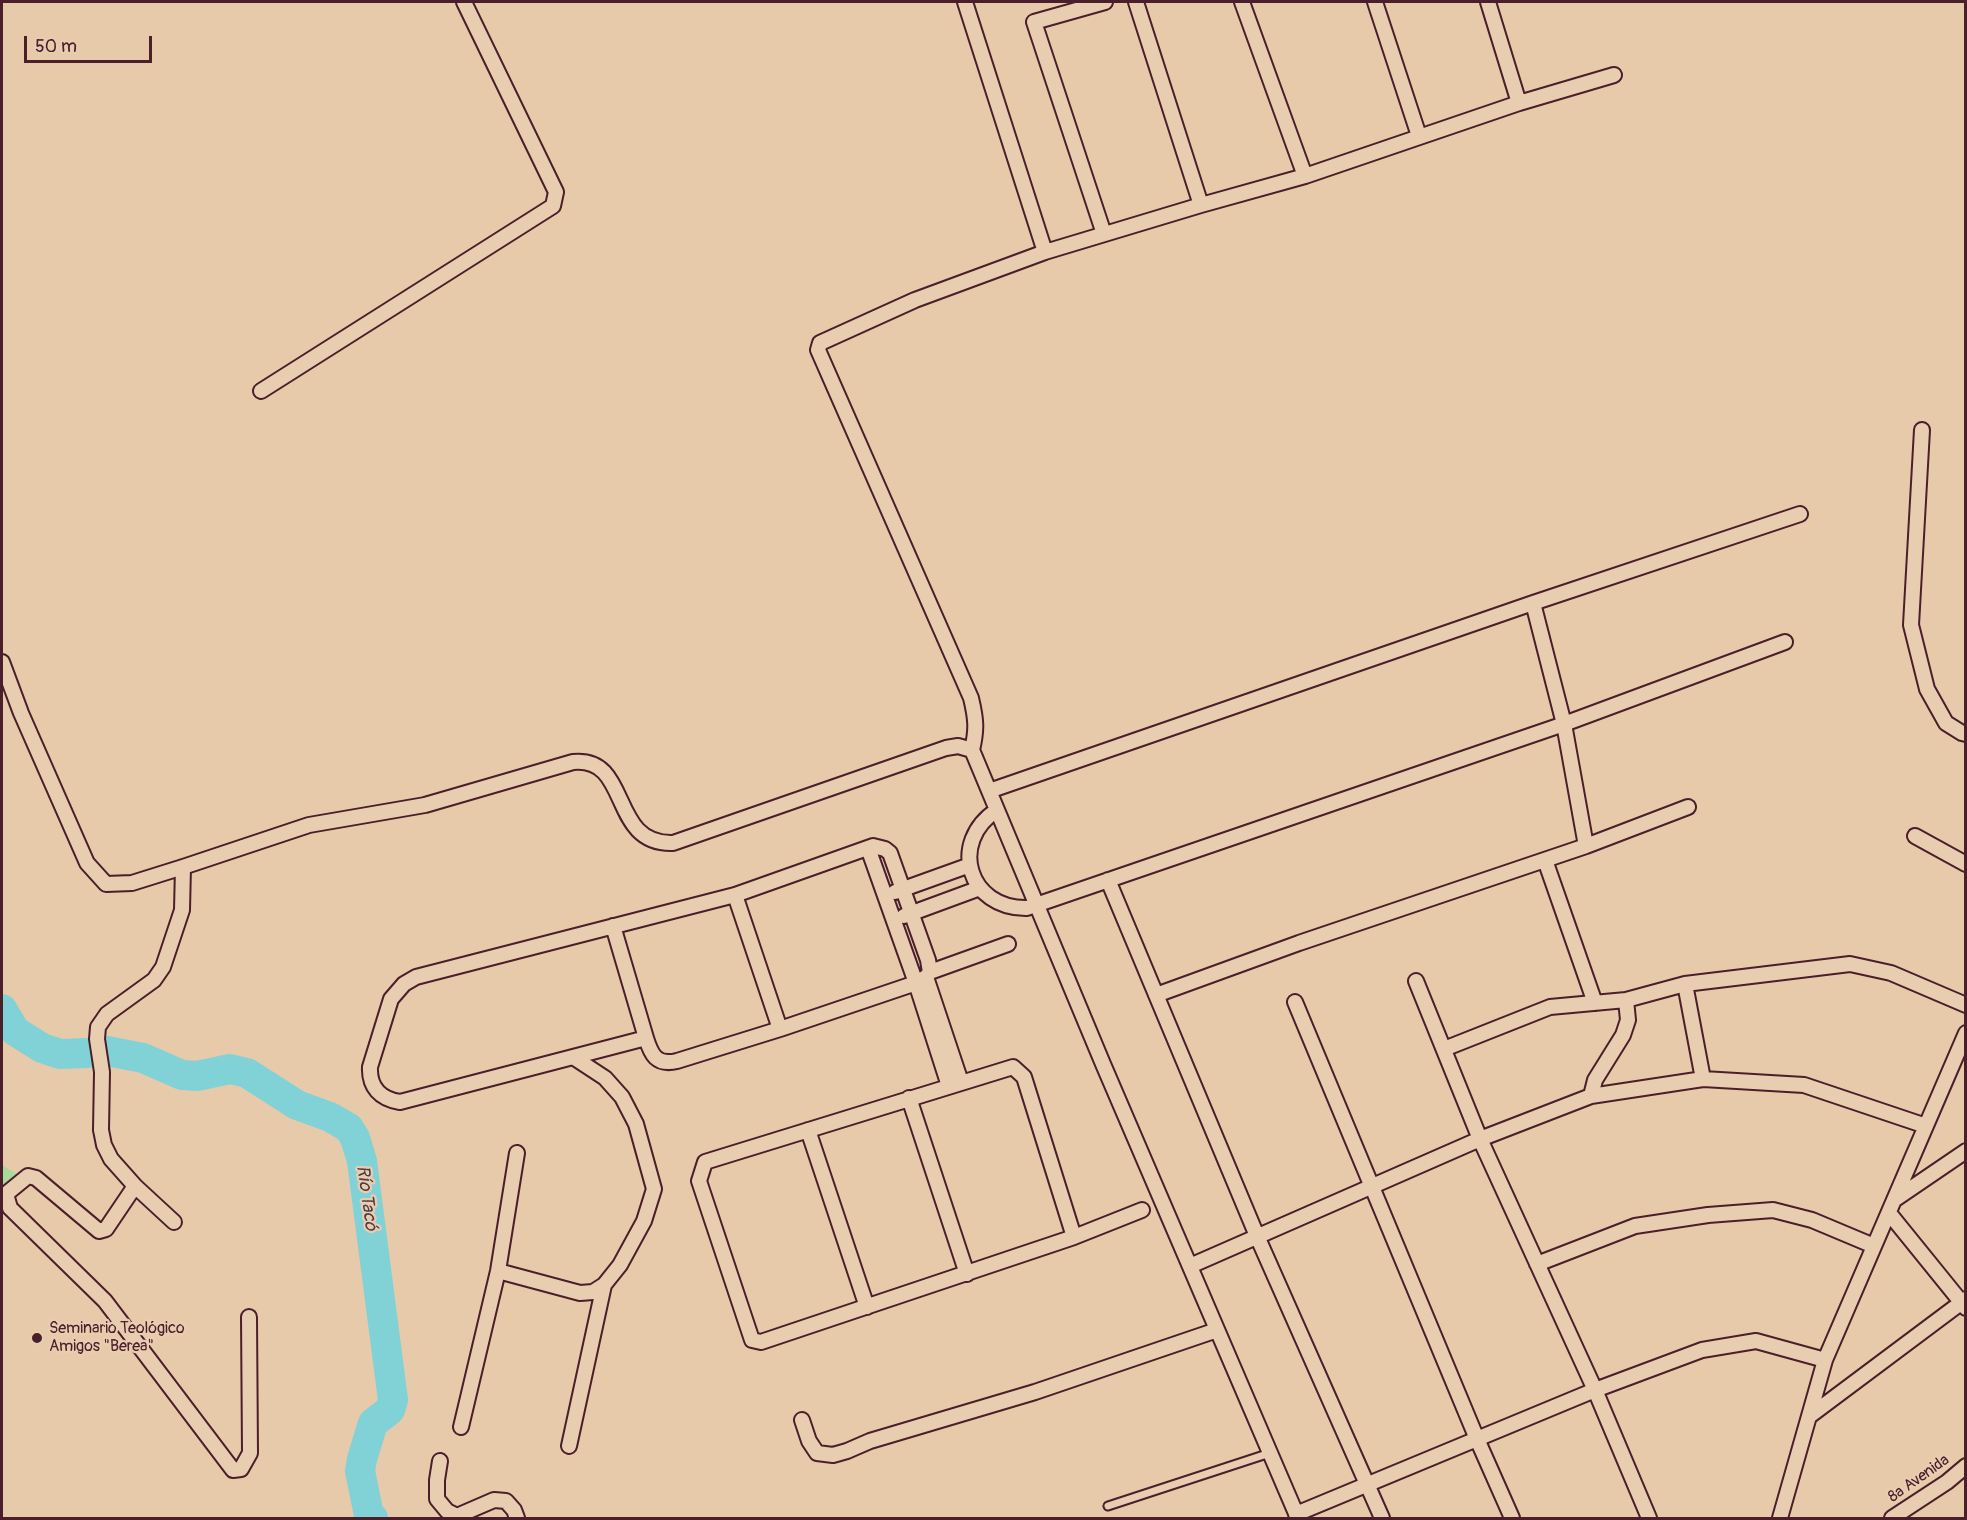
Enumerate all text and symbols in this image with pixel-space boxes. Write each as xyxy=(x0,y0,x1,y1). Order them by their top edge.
scale bar xyxy=(27,24,154,62)
text: 50 m xyxy=(35,35,77,58)
water label: Río Tacó xyxy=(351,1164,381,1232)
place label: Seminario Teológico Amigos "Berea" xyxy=(49,1319,185,1357)
marker: Seminario Teológico Amigos "Berea" xyxy=(30,1331,44,1345)
street label: 8a Avenida xyxy=(1885,1451,1953,1507)

